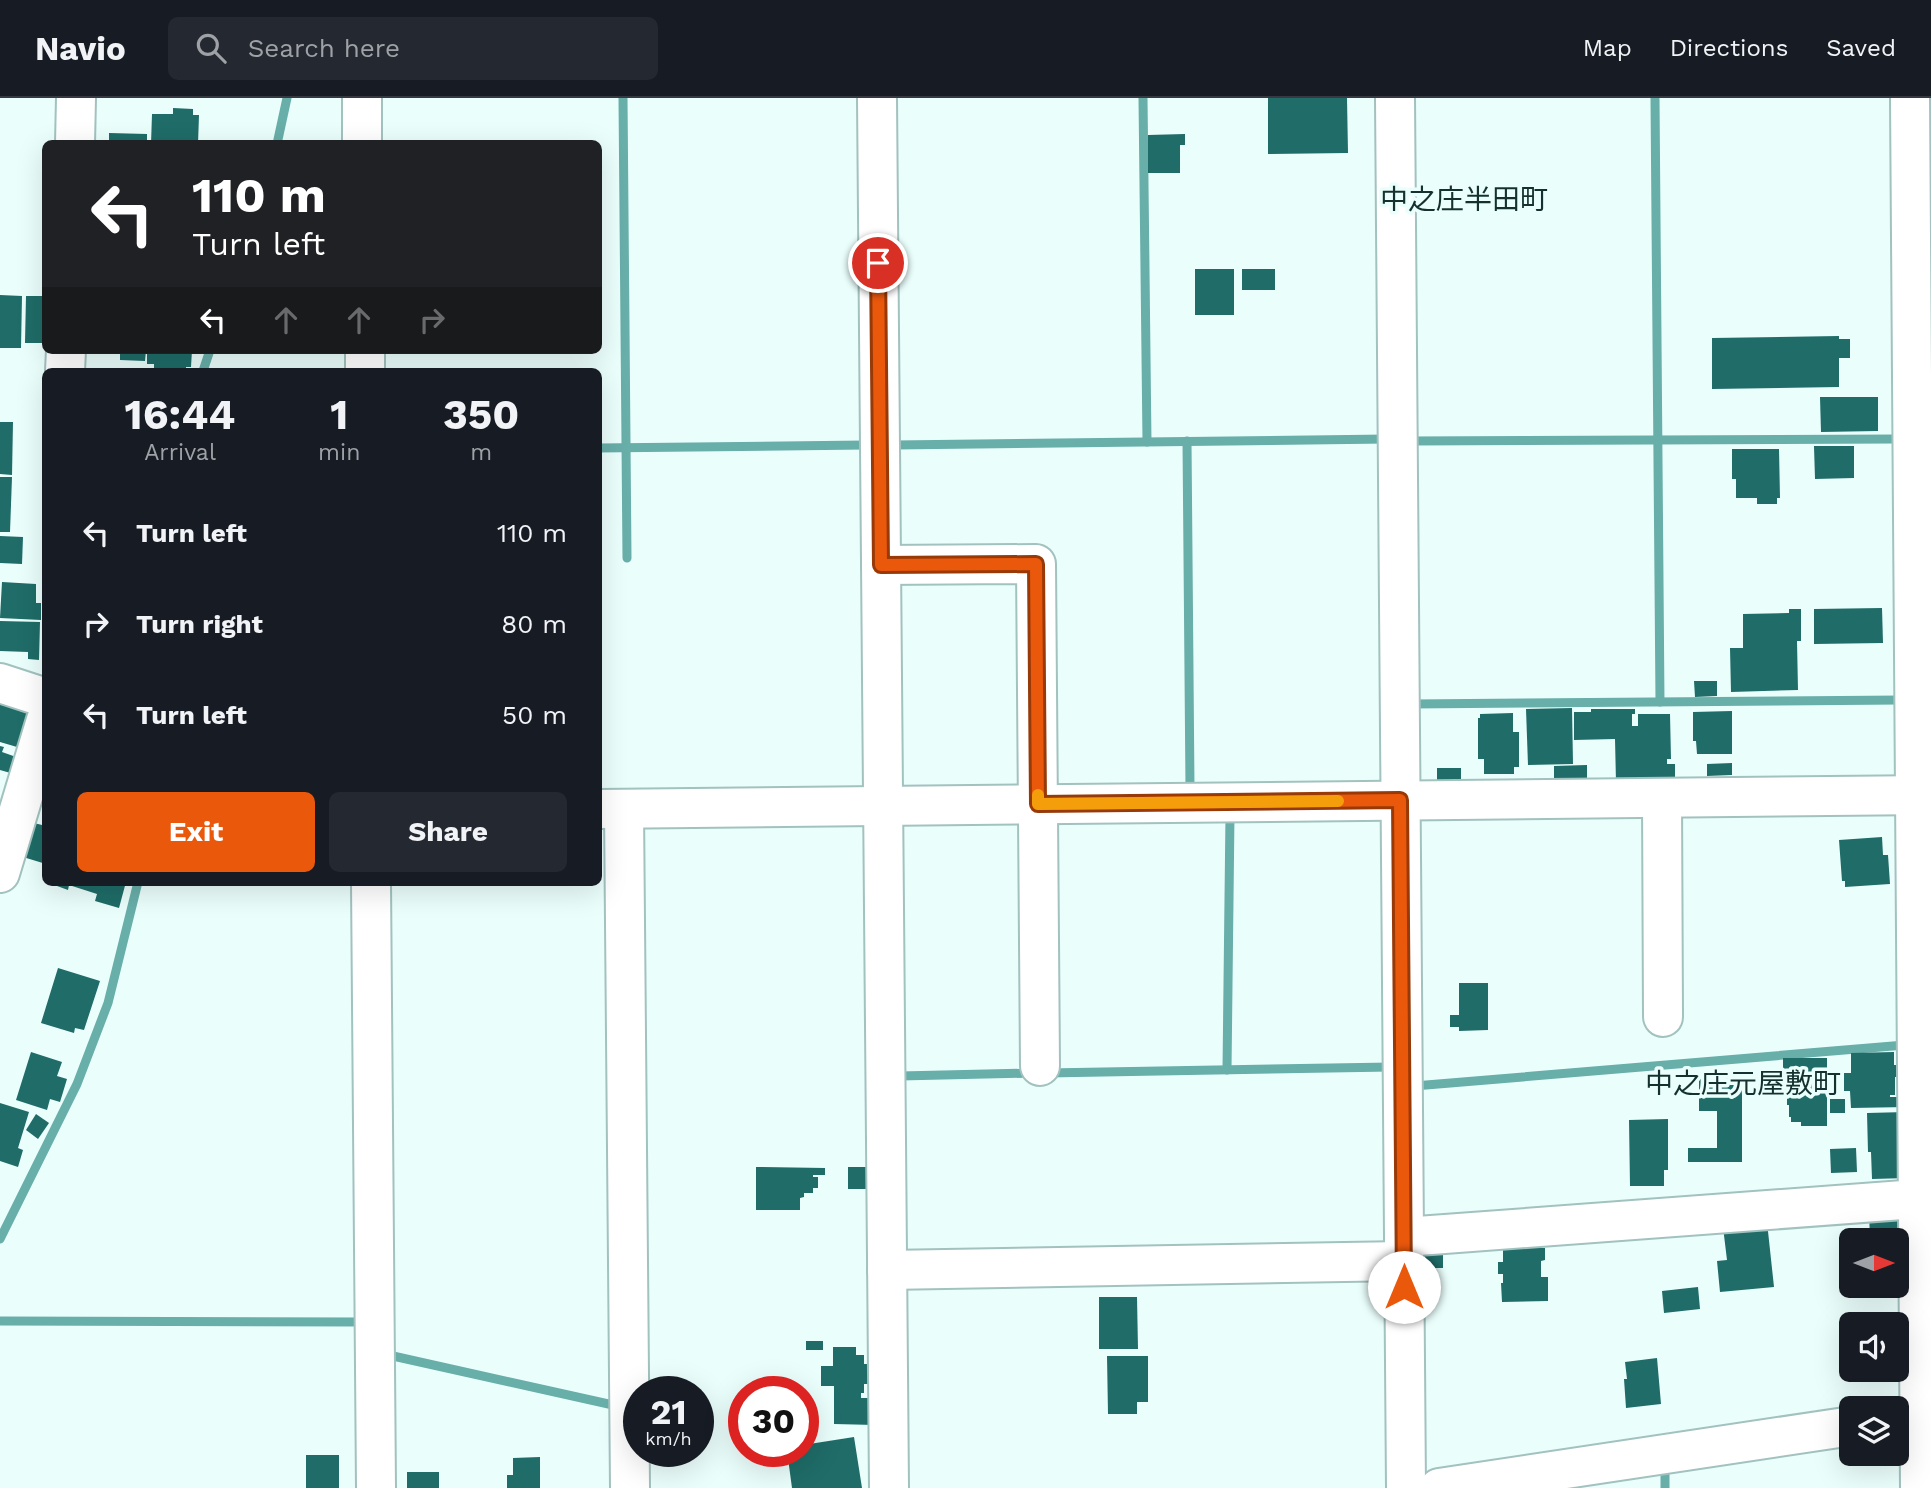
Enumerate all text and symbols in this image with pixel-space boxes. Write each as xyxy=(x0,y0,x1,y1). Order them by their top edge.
search box xyxy=(168,17,658,80)
text: Navio xyxy=(35,29,126,68)
icon: search xyxy=(192,29,230,67)
text: Search here xyxy=(248,33,400,63)
text: Map xyxy=(1583,34,1632,62)
text: Directions xyxy=(1670,34,1788,62)
text: Saved xyxy=(1826,34,1896,62)
text: 110 m xyxy=(192,166,326,224)
icon: left xyxy=(77,168,168,259)
district label: 中之庄半田町 xyxy=(1380,183,1548,216)
text: Turn left xyxy=(192,225,325,263)
pin xyxy=(848,233,908,293)
icon: arrive xyxy=(859,244,897,282)
icon: left xyxy=(194,301,232,339)
icon: ahead xyxy=(267,301,305,339)
icon: ahead xyxy=(340,301,378,339)
icon: right xyxy=(413,301,451,339)
text: 16:44 xyxy=(125,390,236,439)
text: 1 xyxy=(330,390,348,439)
text: 350 xyxy=(443,390,519,439)
text: Arrival xyxy=(144,439,216,466)
text: min xyxy=(318,439,360,466)
text: m xyxy=(470,439,492,466)
icon: left xyxy=(77,514,115,552)
text: Turn left xyxy=(136,518,247,548)
text: 110 m xyxy=(497,518,567,548)
icon: right xyxy=(77,605,115,643)
text: Turn right xyxy=(136,609,263,639)
text: 80 m xyxy=(501,609,567,639)
icon: left xyxy=(77,696,115,734)
text: Turn left xyxy=(136,700,247,730)
text: 50 m xyxy=(502,700,567,730)
button: Exit xyxy=(77,792,315,872)
button: Share xyxy=(329,792,567,872)
district label: 中之庄元屋敷町 xyxy=(1645,1067,1841,1100)
north arrow xyxy=(1839,1228,1909,1298)
map controls xyxy=(1839,1228,1909,1466)
position arrow xyxy=(1367,1250,1441,1324)
button: sound xyxy=(1839,1312,1909,1382)
speed limit sign: 30 xyxy=(728,1376,819,1467)
text: 21 xyxy=(651,1391,686,1433)
button: layers xyxy=(1839,1396,1909,1466)
text: km/h xyxy=(645,1428,692,1449)

